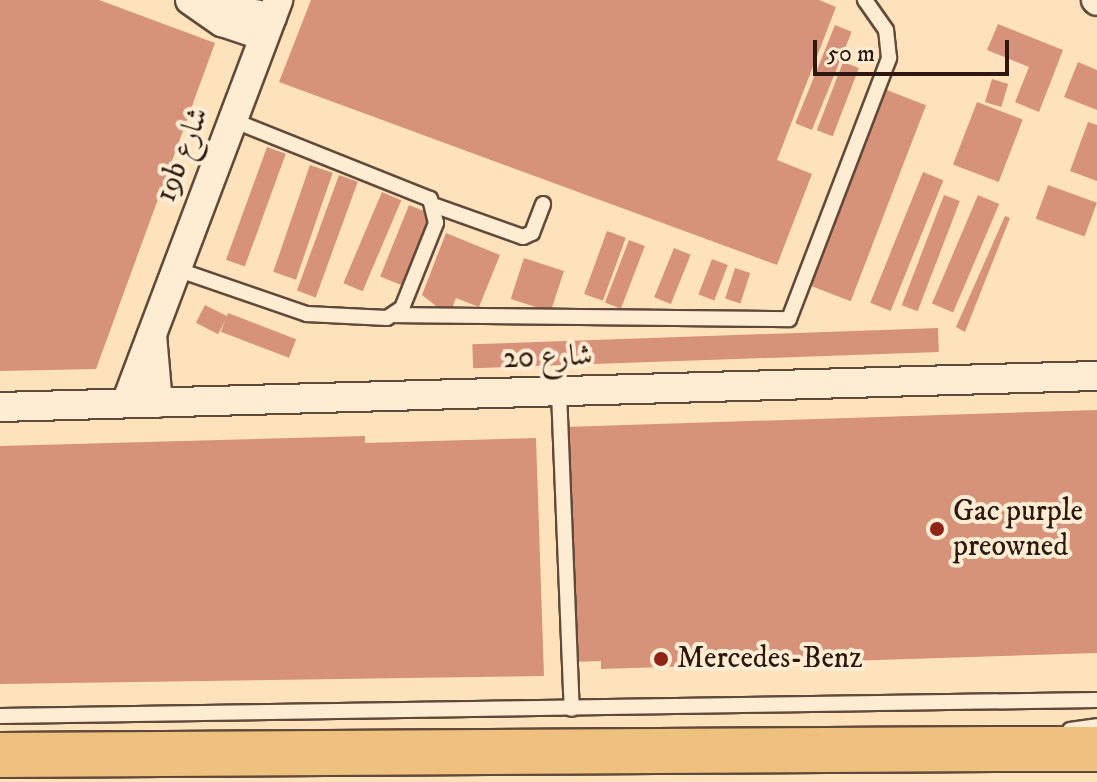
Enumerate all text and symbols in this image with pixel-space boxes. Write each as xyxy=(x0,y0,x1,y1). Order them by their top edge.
scale bar xyxy=(817,24,1013,74)
text: 50 m xyxy=(827,39,875,69)
street label: 19b شارع xyxy=(149,103,217,207)
street label: شارع 20 xyxy=(503,338,593,378)
place label: Gac purple preowned xyxy=(953,494,1083,564)
marker: Gac purple preowned xyxy=(928,520,946,538)
place label: Mercedes-Benz xyxy=(677,641,862,677)
marker: Mercedes-Benz xyxy=(652,650,670,668)

